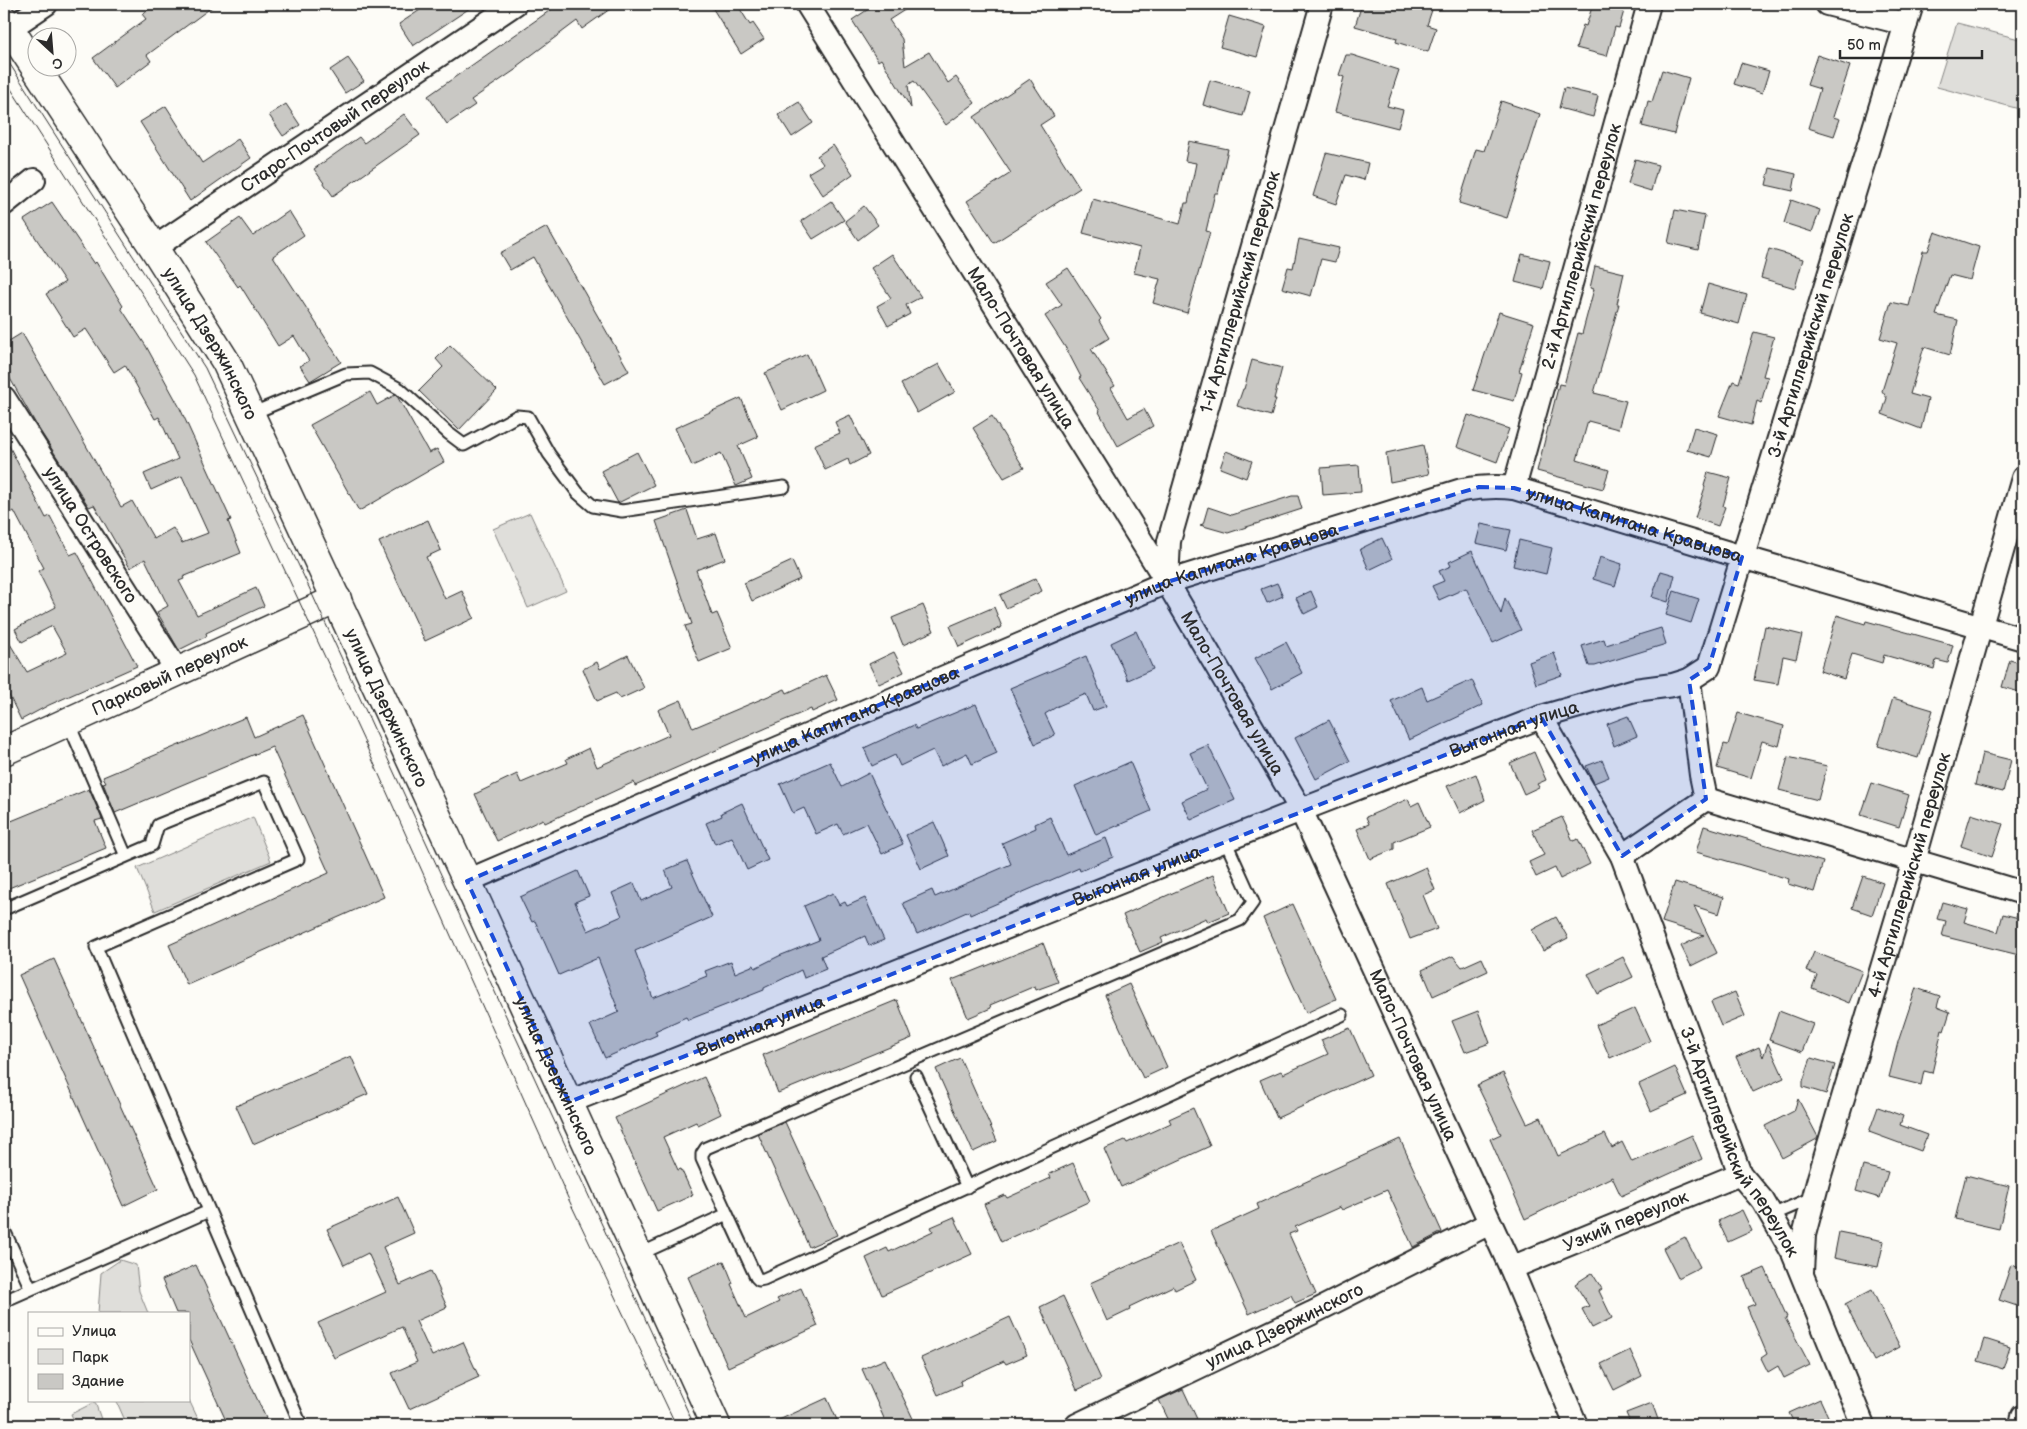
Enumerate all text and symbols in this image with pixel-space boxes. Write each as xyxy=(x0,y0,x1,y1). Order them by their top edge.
north arrow xyxy=(28,28,78,78)
scale bar xyxy=(1840,28,1982,60)
text: 50 m xyxy=(1847,36,1881,55)
text: С xyxy=(49,53,66,73)
street label: Старо-Почтовый переулок xyxy=(237,55,433,197)
street label: 2-й Артиллерийский переулок xyxy=(1538,121,1626,372)
street label: 1-й Артиллерийский переулок xyxy=(1196,168,1285,416)
street label: 3-й Артиллерийский переулок xyxy=(1764,210,1858,460)
street label: Мало-Почтовая улица xyxy=(963,263,1079,433)
street label: улица Дзержинского xyxy=(158,264,261,423)
street label: улица Островского xyxy=(39,463,141,607)
street label: улица Капитана Кравцова xyxy=(1524,482,1745,567)
street label: улица Капитана Кравцова xyxy=(1122,519,1341,610)
street label: Мало-Почтовая улица xyxy=(1176,608,1288,779)
street label: улица Дзержинского xyxy=(340,625,432,791)
street label: Парковый переулок xyxy=(89,631,251,720)
street label: улица Капитана Кравцова xyxy=(748,662,963,769)
street label: Выгонная улица xyxy=(1446,697,1581,763)
street label: 4-й Артиллерийский переулок xyxy=(1864,750,1955,1000)
street label: Выгонная улица xyxy=(1070,841,1204,911)
street label: Мало-Почтовая улица xyxy=(1365,966,1461,1145)
street label: Выгонная улица xyxy=(693,991,828,1061)
street label: улица Дзержинского xyxy=(510,993,601,1159)
street label: 3-й Артиллерийский переулок xyxy=(1675,1024,1803,1261)
street label: Узкий переулок xyxy=(1560,1186,1692,1256)
street label: улица Дзержинского xyxy=(1203,1279,1367,1373)
legend xyxy=(28,1312,190,1402)
text: Улица xyxy=(72,1322,117,1341)
text: Парк xyxy=(72,1348,109,1367)
text: Здание xyxy=(72,1372,124,1391)

